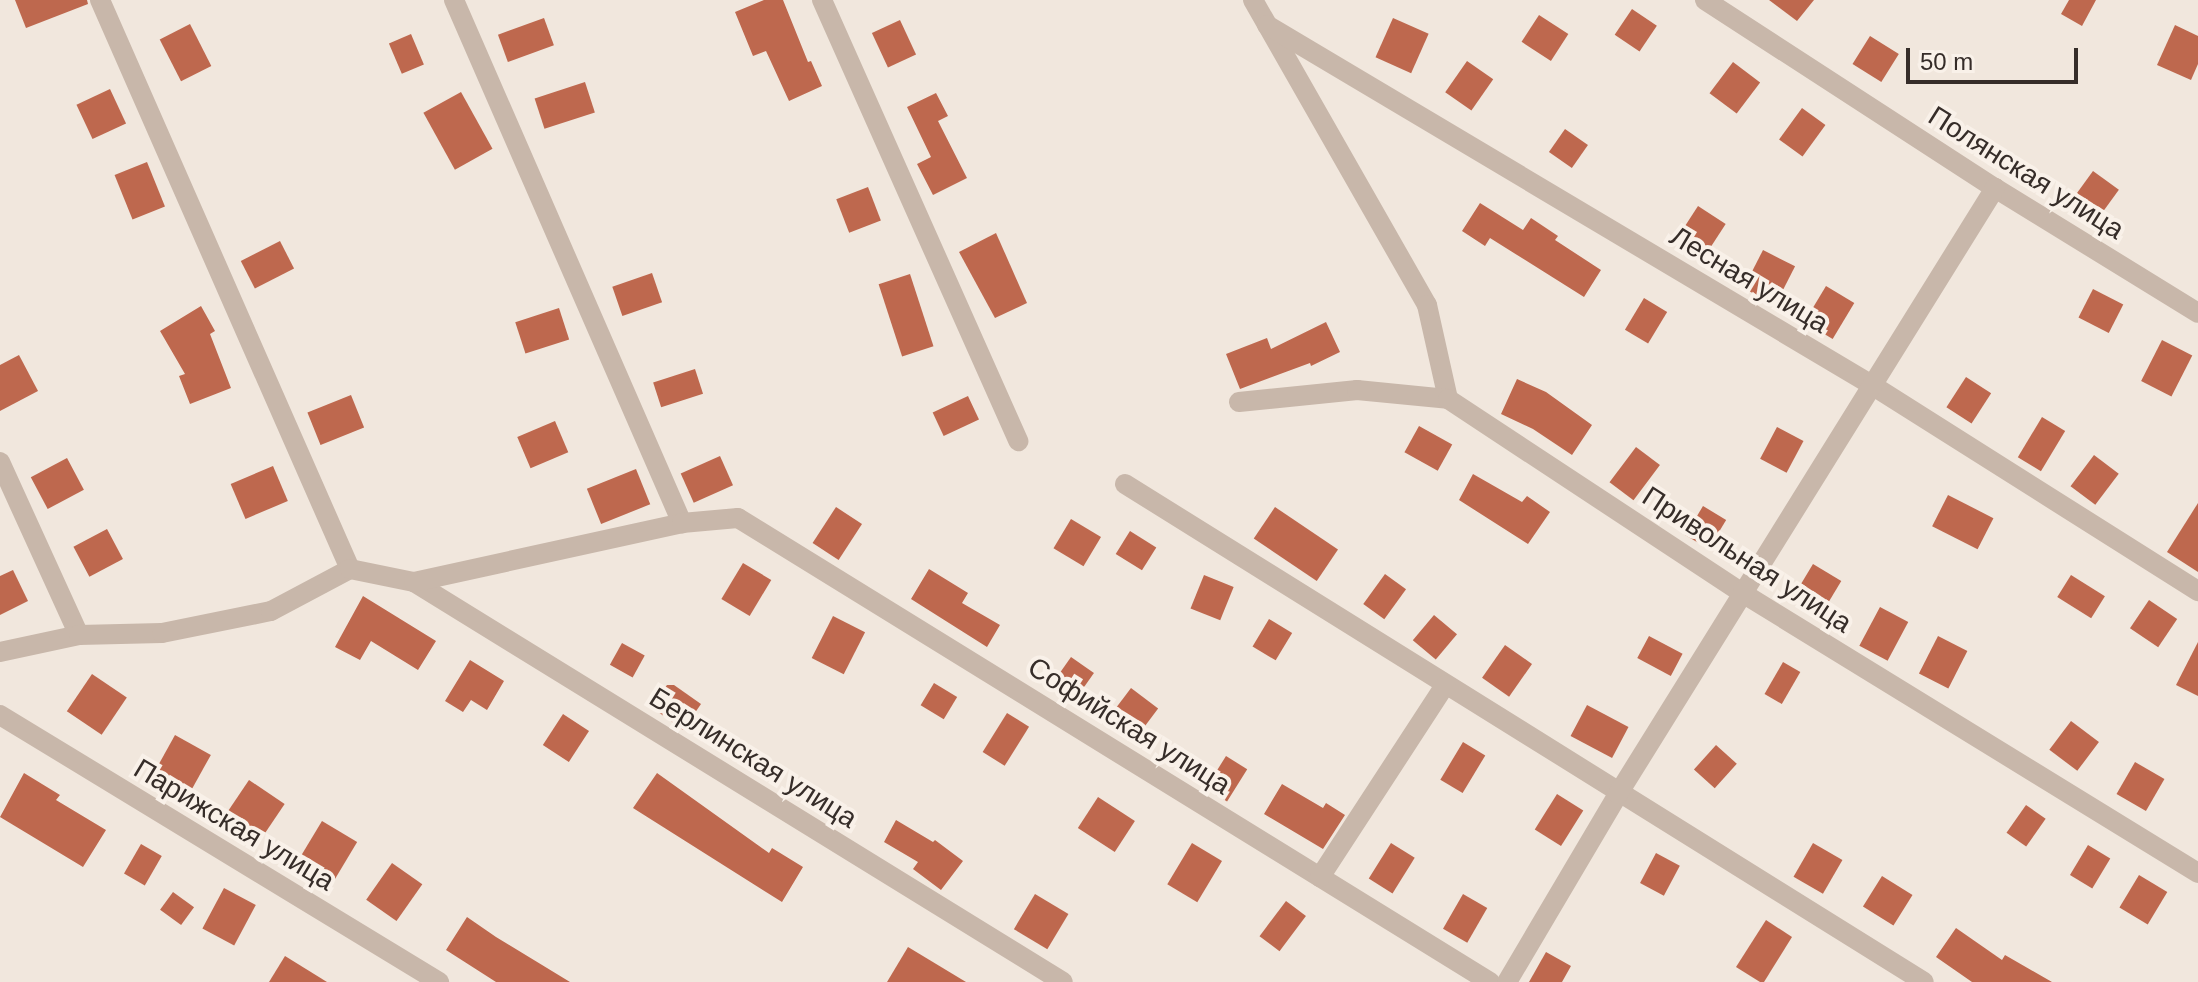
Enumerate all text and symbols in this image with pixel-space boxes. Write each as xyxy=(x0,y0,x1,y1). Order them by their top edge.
scale bar xyxy=(1910,32,2082,82)
text: 50 m xyxy=(1920,48,1973,75)
street label: Полянская улица xyxy=(1922,99,2130,247)
street label: Лесная улица xyxy=(1664,220,1834,340)
street label: Привольная улица xyxy=(1636,480,1858,640)
street label: Софийская улица xyxy=(1022,650,1236,802)
street label: Берлинская улица xyxy=(643,681,863,835)
street label: Парижская улица xyxy=(128,752,340,898)

